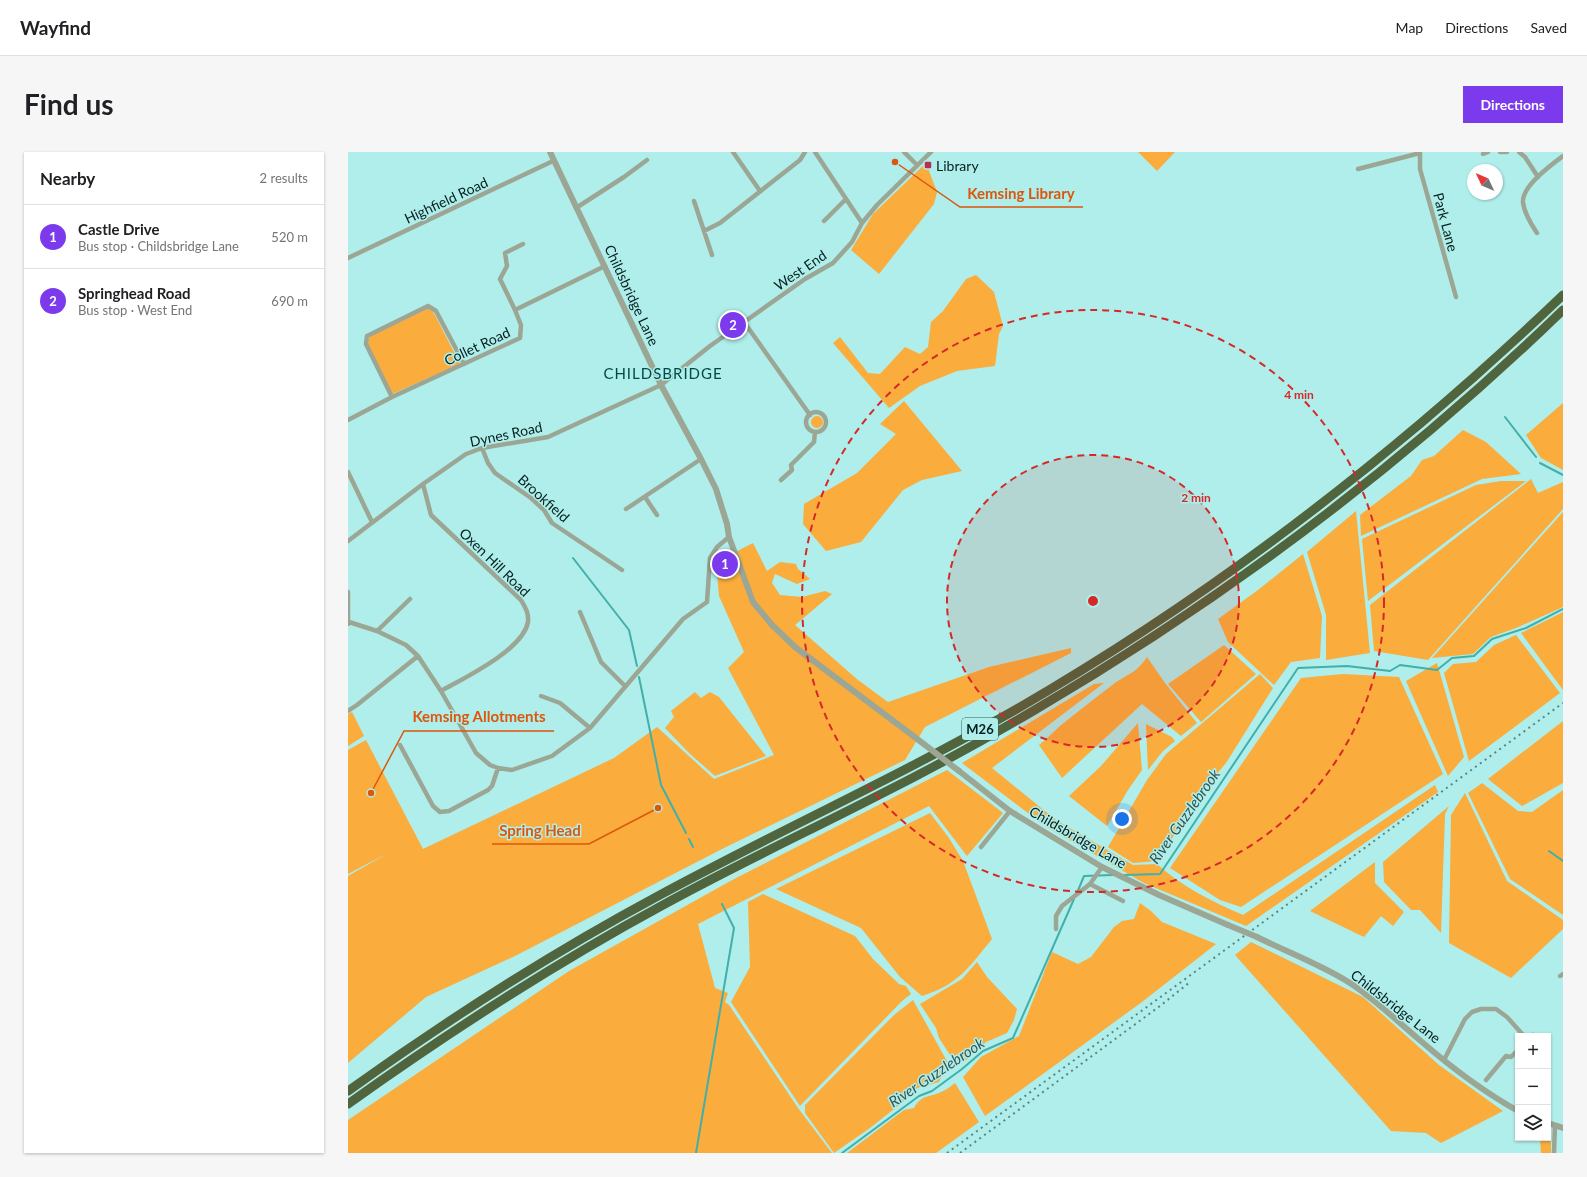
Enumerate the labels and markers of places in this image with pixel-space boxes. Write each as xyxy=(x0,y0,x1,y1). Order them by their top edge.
place label: Library xyxy=(936,157,979,174)
marker: Library xyxy=(923,160,933,170)
callout: Kemsing Library xyxy=(960,180,1083,207)
pin: 2 xyxy=(720,310,746,340)
pin: 1 xyxy=(712,549,738,579)
centre of rings xyxy=(1086,594,1100,608)
callout: Kemsing Allotments xyxy=(404,704,554,731)
callout: Spring Head xyxy=(492,817,589,844)

